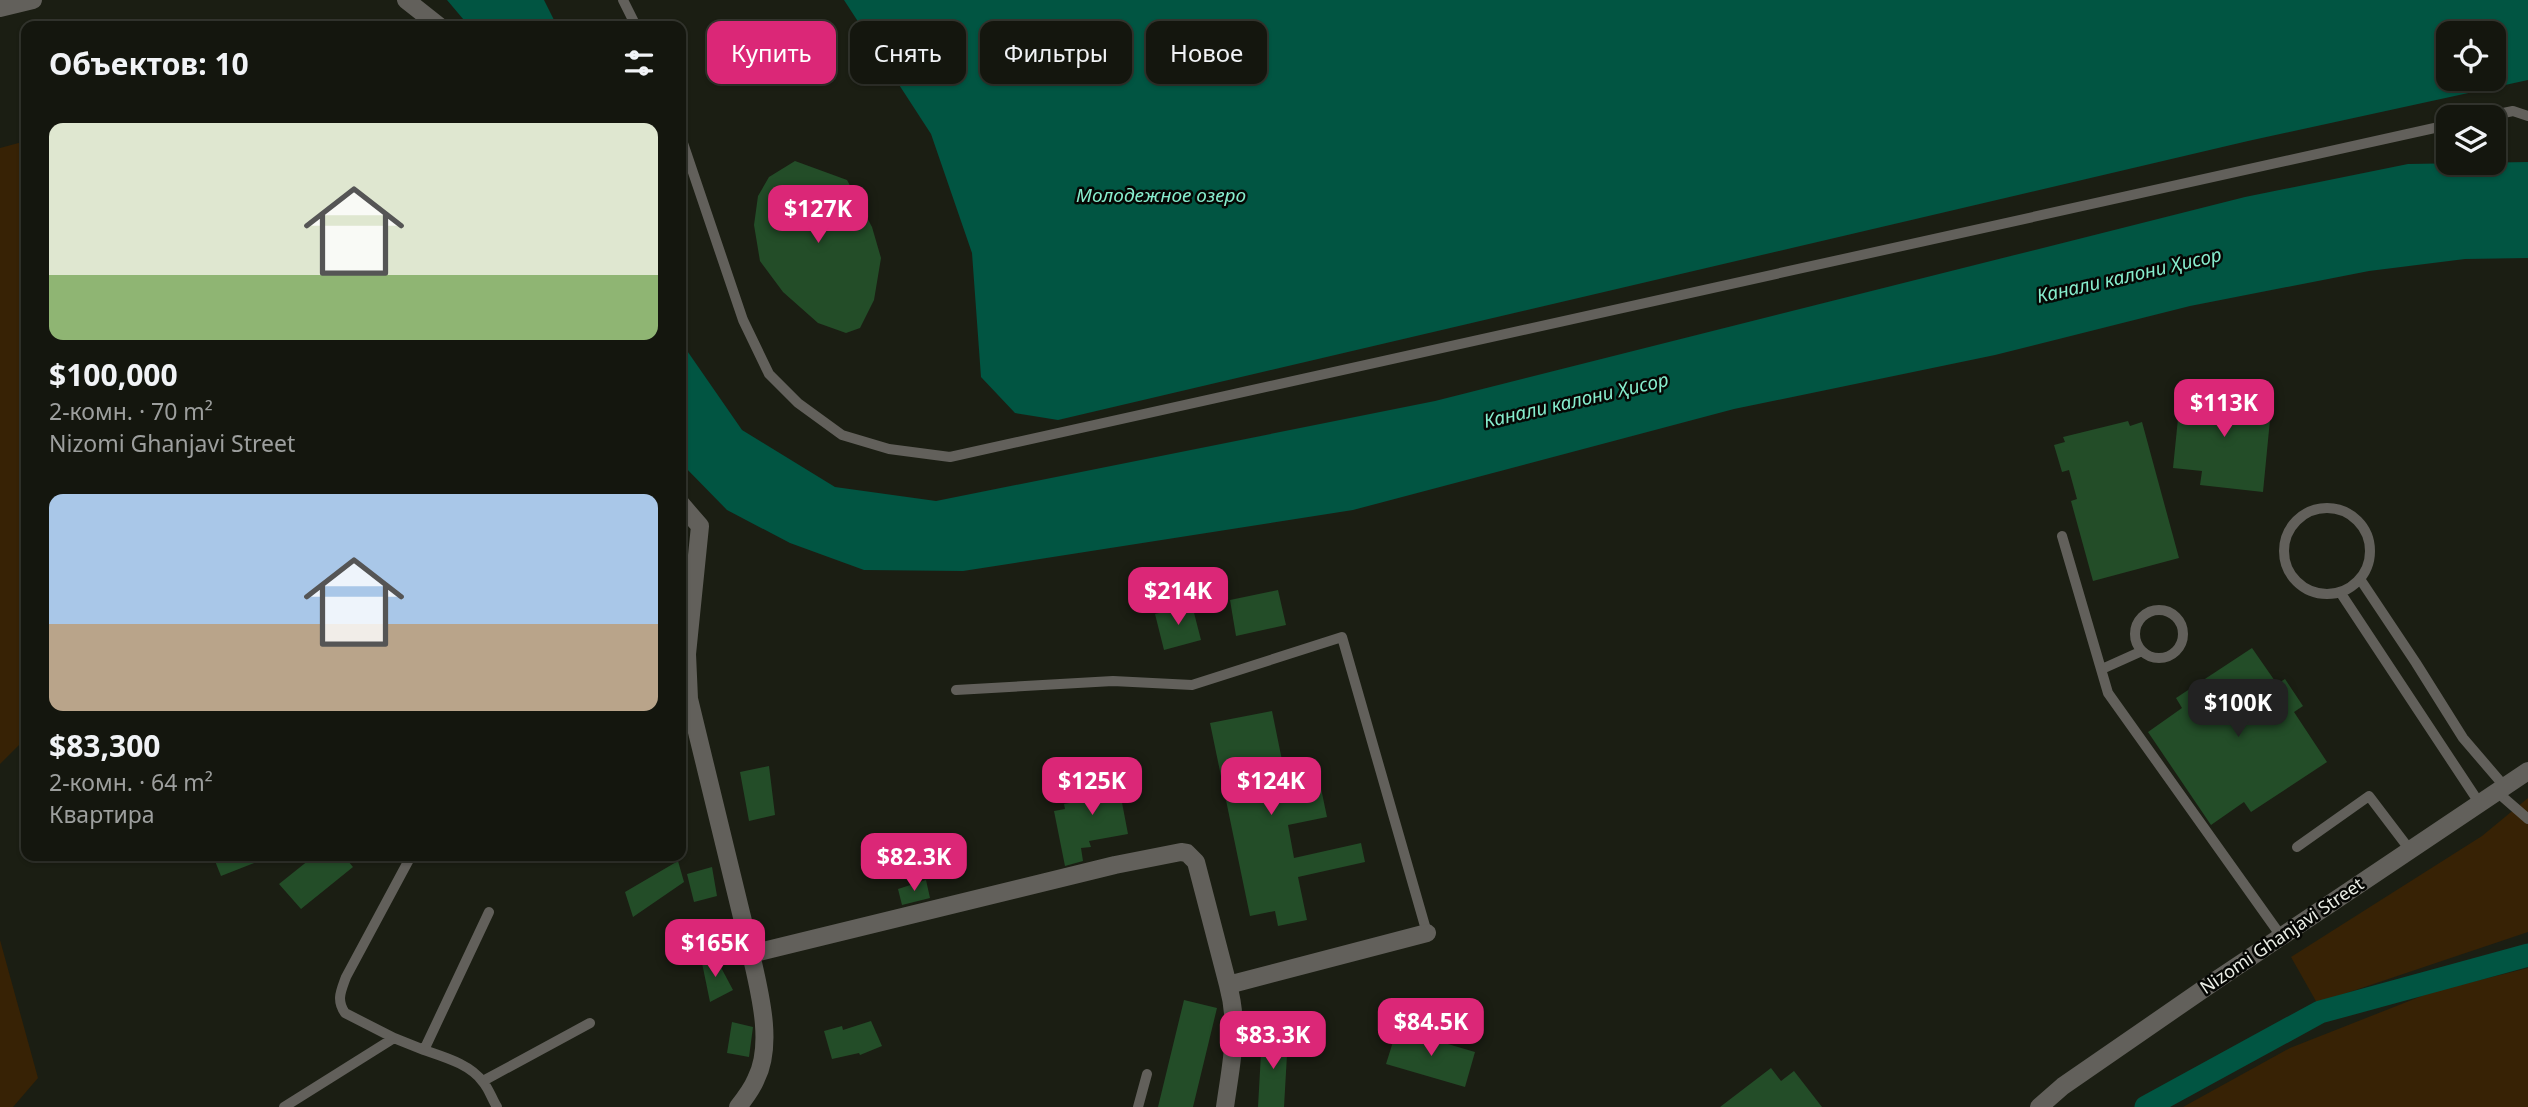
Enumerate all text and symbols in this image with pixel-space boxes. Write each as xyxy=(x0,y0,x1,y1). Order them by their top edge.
chip: Купить xyxy=(707,21,836,84)
chip: Снять xyxy=(850,21,966,84)
chip: Фильтры xyxy=(980,21,1132,84)
chip: Новое xyxy=(1146,21,1267,84)
map controls xyxy=(2436,21,2506,175)
button: locate xyxy=(2436,21,2506,91)
text: Объектов: 10 xyxy=(49,43,249,84)
icon: filters xyxy=(620,44,658,82)
button: layers xyxy=(2436,105,2506,175)
icon: home xyxy=(291,168,417,294)
water label: Молодежное озеро xyxy=(1076,182,1246,208)
pin: $127K xyxy=(769,186,867,245)
text: $127K xyxy=(784,192,852,224)
water label: Канали калони Ҳисор xyxy=(2034,241,2224,309)
text: $100,000 xyxy=(49,354,178,395)
water label: Канали калони Ҳисор xyxy=(1481,366,1671,434)
pin: $113K xyxy=(2175,380,2273,439)
text: $113K xyxy=(2190,386,2258,418)
text: 2-комн. · 70 m² xyxy=(49,395,213,427)
text: Nizomi Ghanjavi Street xyxy=(49,427,295,459)
icon: home xyxy=(291,539,417,665)
pin: $214K xyxy=(1129,568,1227,627)
text: $214K xyxy=(1144,574,1212,606)
pin: $100K xyxy=(2189,680,2287,739)
text: $100K xyxy=(2204,686,2272,718)
text: $83,300 xyxy=(49,725,161,766)
pin: $125K xyxy=(1043,758,1141,817)
pin: $124K xyxy=(1222,758,1320,817)
text: $125K xyxy=(1058,764,1126,796)
text: $124K xyxy=(1237,764,1305,796)
text: 2-комн. · 64 m² xyxy=(49,766,213,798)
text: Квартира xyxy=(49,798,155,830)
pin: $82.3K xyxy=(857,834,971,893)
text: $82.3K xyxy=(877,840,951,872)
street label: Nizomi Ghanjavi Street xyxy=(2195,871,2368,999)
pin: $165K xyxy=(666,920,764,979)
text: $165K xyxy=(681,926,749,958)
pin: $84.5K xyxy=(1374,998,1488,1058)
text: $84.5K xyxy=(1394,1005,1468,1037)
pin: $83.3K xyxy=(1216,1012,1330,1071)
text: $83.3K xyxy=(1236,1018,1310,1050)

